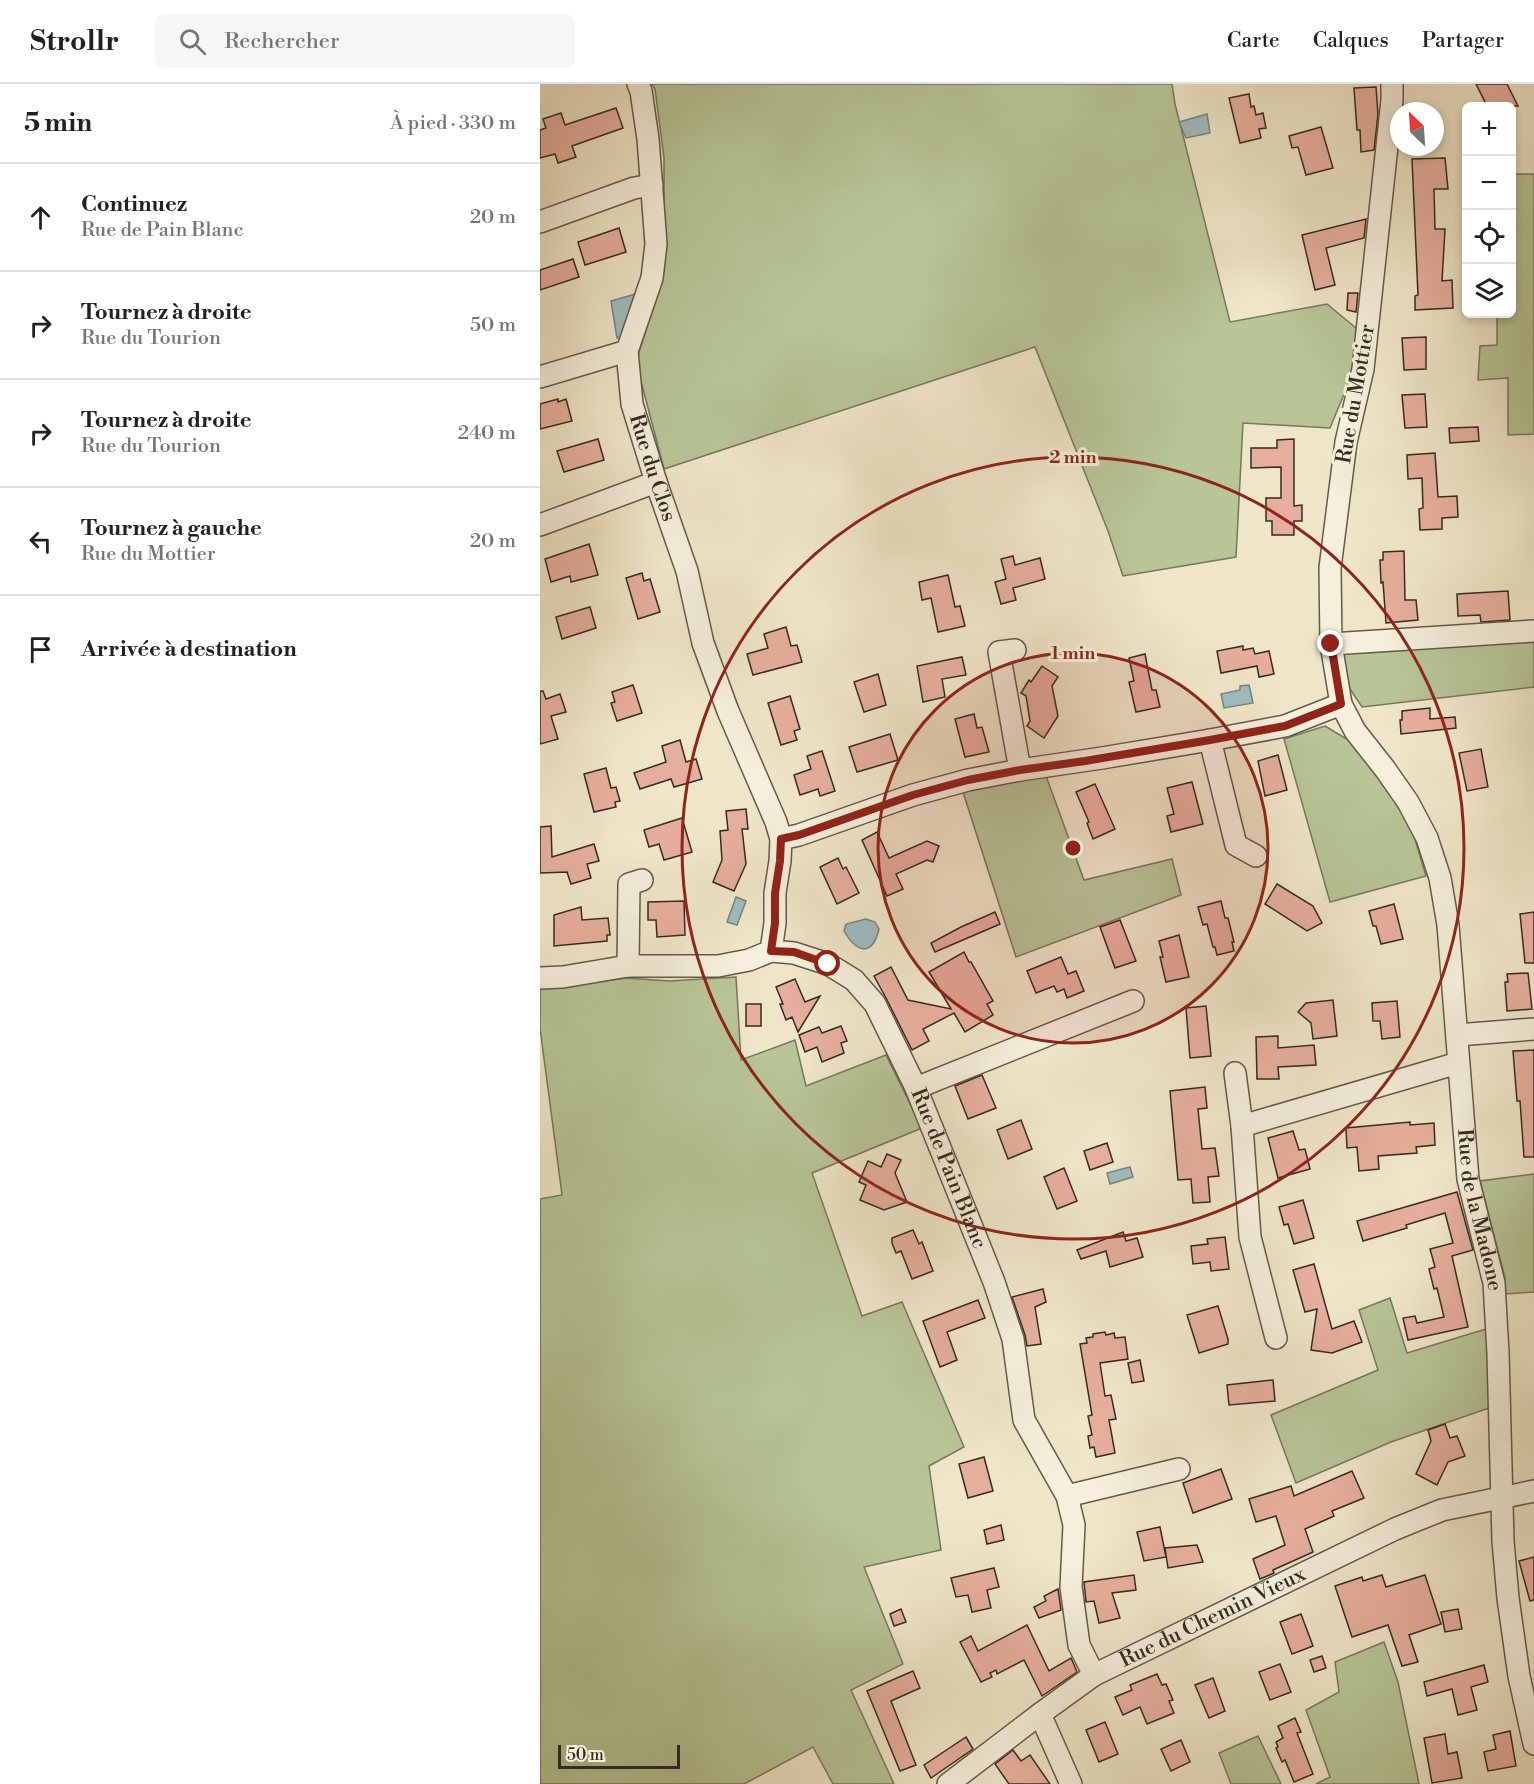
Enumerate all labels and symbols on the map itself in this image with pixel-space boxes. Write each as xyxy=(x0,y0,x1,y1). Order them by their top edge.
north arrow xyxy=(1390,102,1444,156)
street label: Rue du Mottier xyxy=(1331,322,1381,466)
street label: Rue du Clos xyxy=(623,411,682,525)
text: 2 min xyxy=(1049,446,1097,469)
route end xyxy=(1317,630,1343,656)
text: 1 min xyxy=(1051,642,1095,665)
centre of rings xyxy=(1063,838,1083,858)
route start xyxy=(814,950,840,976)
street label: Rue de Pain Blanc xyxy=(905,1085,992,1253)
street label: Rue de la Madone xyxy=(1451,1128,1507,1292)
street label: Rue du Chemin Vieux xyxy=(1115,1561,1310,1674)
scale bar xyxy=(558,1742,680,1770)

